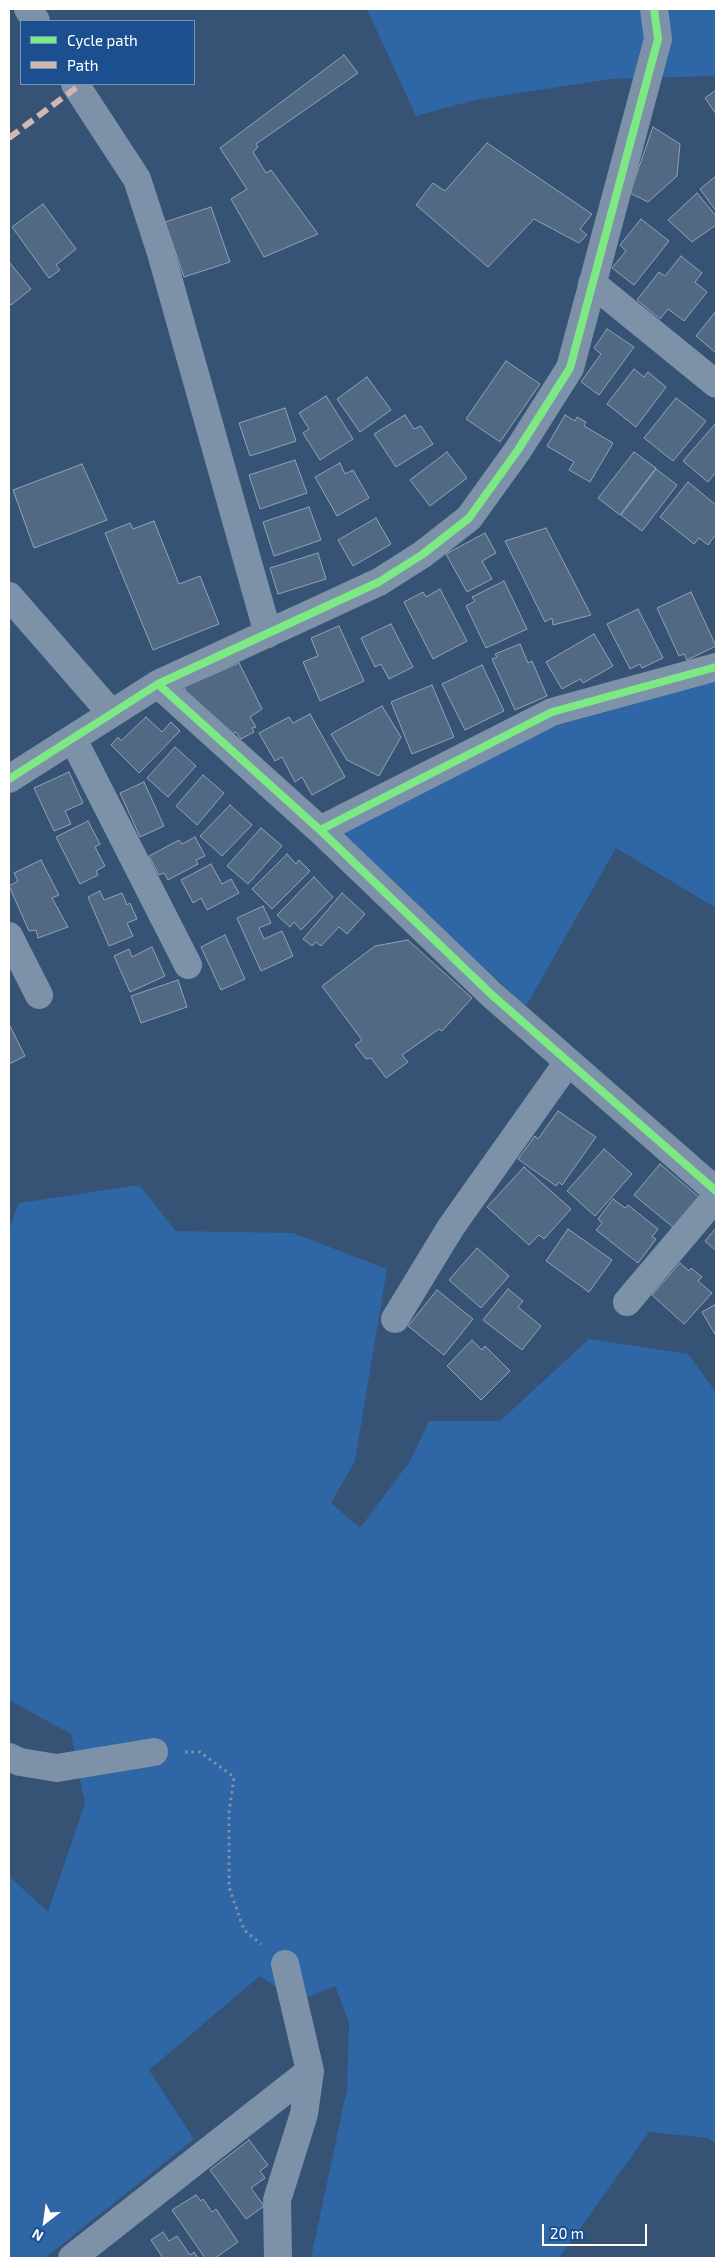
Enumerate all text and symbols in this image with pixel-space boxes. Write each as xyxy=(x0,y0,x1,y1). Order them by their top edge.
legend xyxy=(20,20,195,85)
text: Cycle path xyxy=(67,31,138,49)
text: Path xyxy=(67,56,98,74)
north arrow xyxy=(20,2197,70,2247)
scale bar xyxy=(545,2214,650,2246)
text: 20 m xyxy=(550,2224,584,2242)
text: N xyxy=(29,2226,46,2245)

